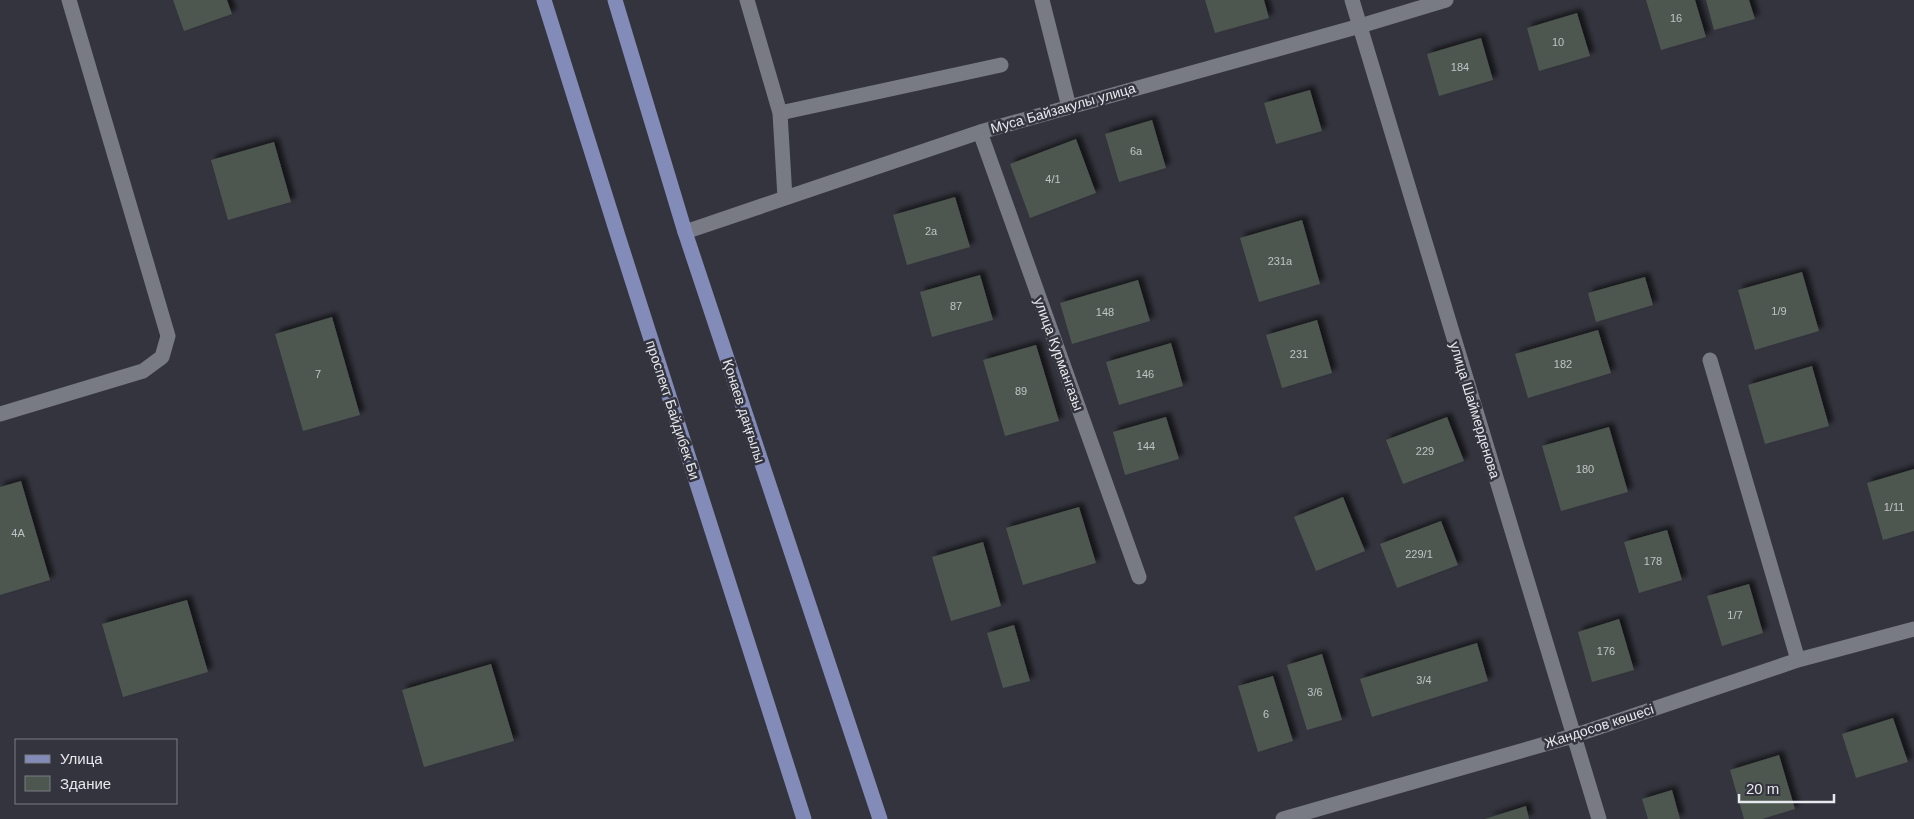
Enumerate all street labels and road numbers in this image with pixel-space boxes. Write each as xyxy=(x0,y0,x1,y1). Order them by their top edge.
street label: Муса Байзакулы улица xyxy=(989,80,1137,136)
street label: улица Курмангазы xyxy=(1031,295,1087,413)
street label: проспект Байдибек Би xyxy=(643,338,703,482)
street label: улица Шаймерденова xyxy=(1447,340,1504,481)
street label: Қонаев даңғылы xyxy=(720,357,768,465)
street label: Жандосов көшесі xyxy=(1542,701,1656,751)

